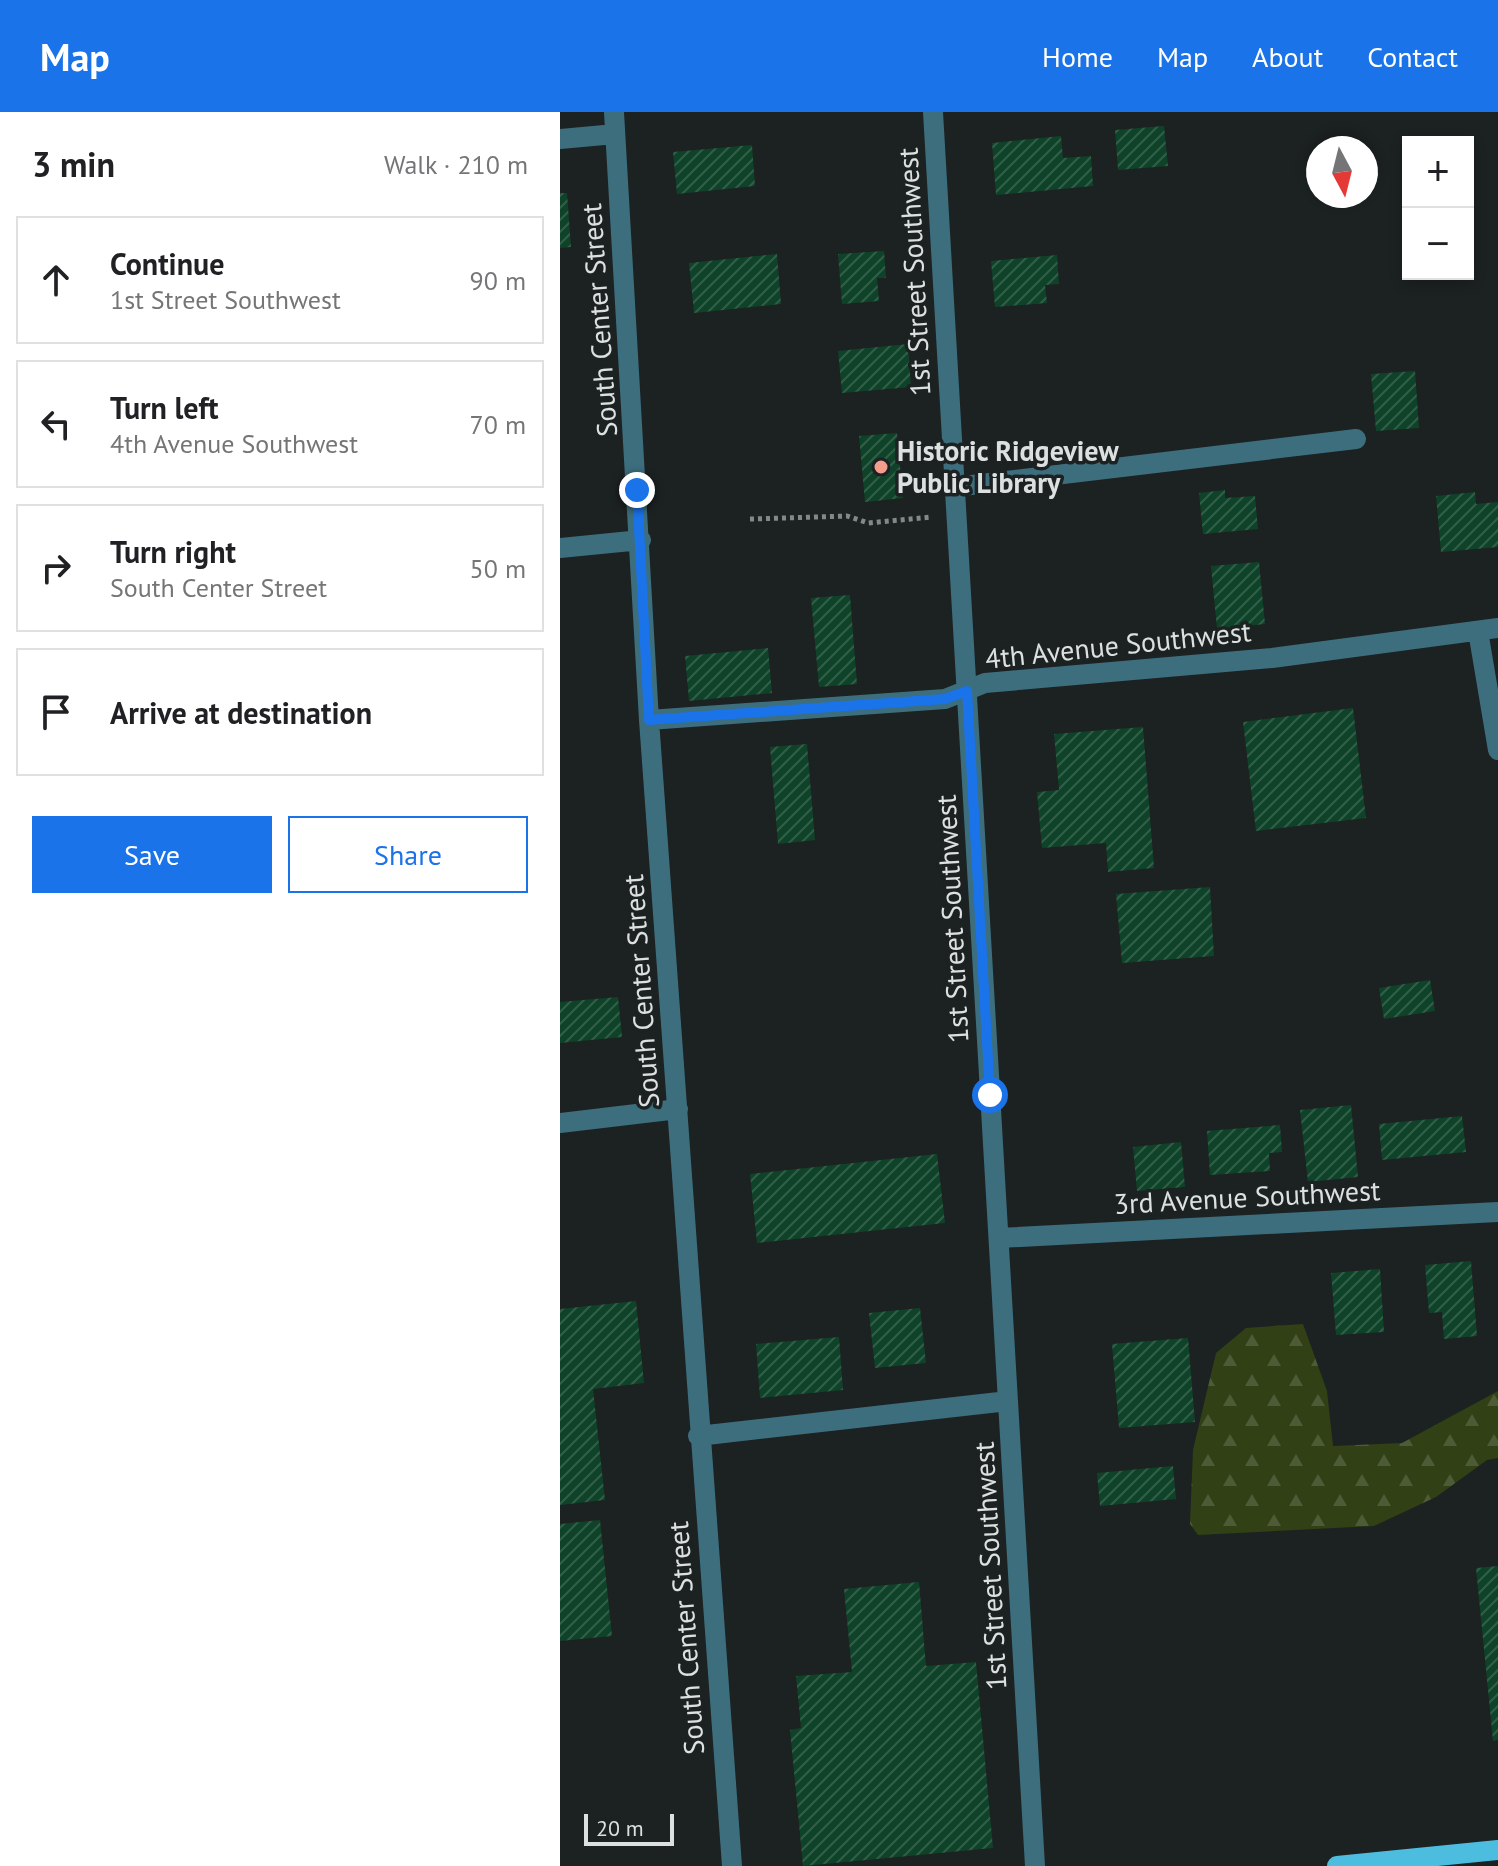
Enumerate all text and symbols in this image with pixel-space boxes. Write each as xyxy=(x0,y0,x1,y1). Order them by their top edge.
text: Map xyxy=(40,32,110,81)
text: Home xyxy=(1042,38,1113,75)
text: Map xyxy=(1157,38,1208,75)
text: About xyxy=(1252,38,1323,75)
text: Contact xyxy=(1367,38,1458,75)
north arrow xyxy=(1306,136,1378,208)
map controls xyxy=(1402,136,1474,280)
button: + xyxy=(1402,136,1474,208)
text: 3 min xyxy=(32,142,115,186)
street label: 1st Street Southwest xyxy=(888,146,938,397)
text: Walk · 210 m xyxy=(384,148,528,181)
street label: South Center Street xyxy=(572,202,625,438)
button: − xyxy=(1402,208,1474,280)
text: Continue xyxy=(110,244,224,283)
icon: ahead xyxy=(34,258,78,302)
text: 90 m xyxy=(470,264,526,297)
text: 1st Street Southwest xyxy=(110,283,341,316)
text: Turn left xyxy=(110,388,218,427)
icon: left xyxy=(34,402,78,446)
text: 70 m xyxy=(470,408,526,441)
text: 4th Avenue Southwest xyxy=(110,427,358,460)
place label: Historic Ridgeview Public Library xyxy=(897,432,1119,501)
marker: Historic Ridgeview Public Library xyxy=(872,458,890,476)
route end xyxy=(619,472,655,508)
text: Turn right xyxy=(110,532,236,571)
icon: right xyxy=(34,546,78,590)
text: 50 m xyxy=(470,552,526,585)
text: South Center Street xyxy=(110,571,327,604)
street label: 4th Avenue Southwest xyxy=(983,612,1253,677)
icon: arrive xyxy=(34,690,78,734)
text: Arrive at destination xyxy=(110,693,372,732)
street label: 1st Street Southwest xyxy=(926,793,976,1044)
button: Save xyxy=(32,816,272,893)
button: Share xyxy=(288,816,528,893)
street label: South Center Street xyxy=(614,873,667,1109)
route start xyxy=(972,1077,1008,1113)
street label: 3rd Avenue Southwest xyxy=(1113,1171,1382,1222)
street label: 1st Street Southwest xyxy=(964,1440,1014,1691)
street label: South Center Street xyxy=(659,1520,712,1756)
scale bar xyxy=(584,1810,674,1846)
text: 20 m xyxy=(596,1814,644,1842)

